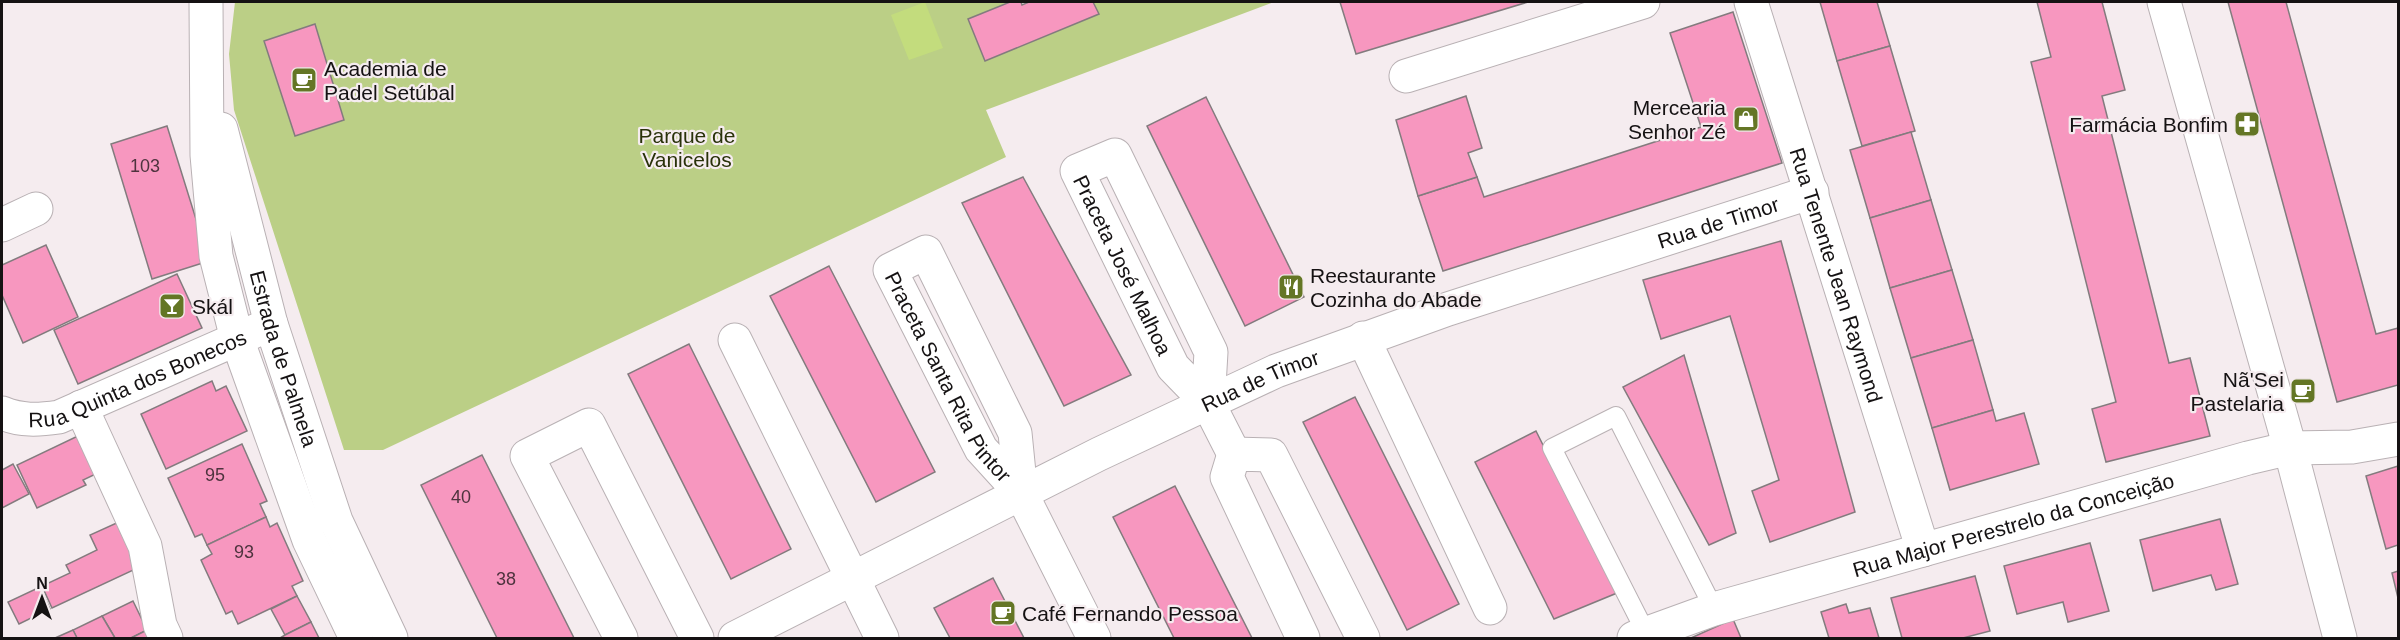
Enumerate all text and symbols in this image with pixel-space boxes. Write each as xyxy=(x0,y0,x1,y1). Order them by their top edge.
place label: Academia de Padel Setúbal xyxy=(324,57,455,104)
cafe icon: Academia de Padel Setúbal xyxy=(289,65,319,95)
place label: Mercearia Senhor Zé xyxy=(1628,96,1726,143)
shop icon: Mercearia Senhor Zé xyxy=(1731,104,1761,134)
pharmacy icon: Farmácia Bonfim xyxy=(2232,109,2262,139)
place label: Farmácia Bonfim xyxy=(2069,113,2228,136)
park label: Parque de Vanicelos xyxy=(639,124,735,171)
street label: Rua Tenente Jean Raymond xyxy=(1786,145,1887,405)
house number: 103 xyxy=(130,156,160,176)
street label: Praceta José Malhoa xyxy=(1069,171,1177,359)
street label: Rua de Timor xyxy=(1655,192,1782,252)
place label: Reestaurante Cozinha do Abade xyxy=(1310,264,1482,311)
street label: Estrada de Palmela xyxy=(246,268,322,450)
street label: Praceta Santa Rita Pintor xyxy=(881,268,1016,486)
restaurant icon: Reestaurante Cozinha do Abade xyxy=(1276,272,1306,302)
bar icon: Skál xyxy=(157,291,187,321)
place label: Skál xyxy=(192,295,233,318)
street label: Rua Quinta dos Bonecos xyxy=(28,325,249,431)
street label: Rua de Timor xyxy=(1197,345,1322,416)
place label: Nã'Sei Pastelaria xyxy=(2191,368,2284,415)
cafe icon: Nã'Sei Pastelaria xyxy=(2288,376,2318,406)
house number: 95 xyxy=(205,465,225,485)
street label: Rua Major Perestrelo da Conceição xyxy=(1850,468,2176,581)
house number: 40 xyxy=(451,487,471,507)
house number: 93 xyxy=(234,542,254,562)
north arrow xyxy=(12,568,72,628)
house number: 38 xyxy=(496,569,516,589)
text: N xyxy=(36,575,48,592)
cafe icon: Café Fernando Pessoa xyxy=(988,598,1018,628)
place label: Café Fernando Pessoa xyxy=(1022,602,1238,625)

